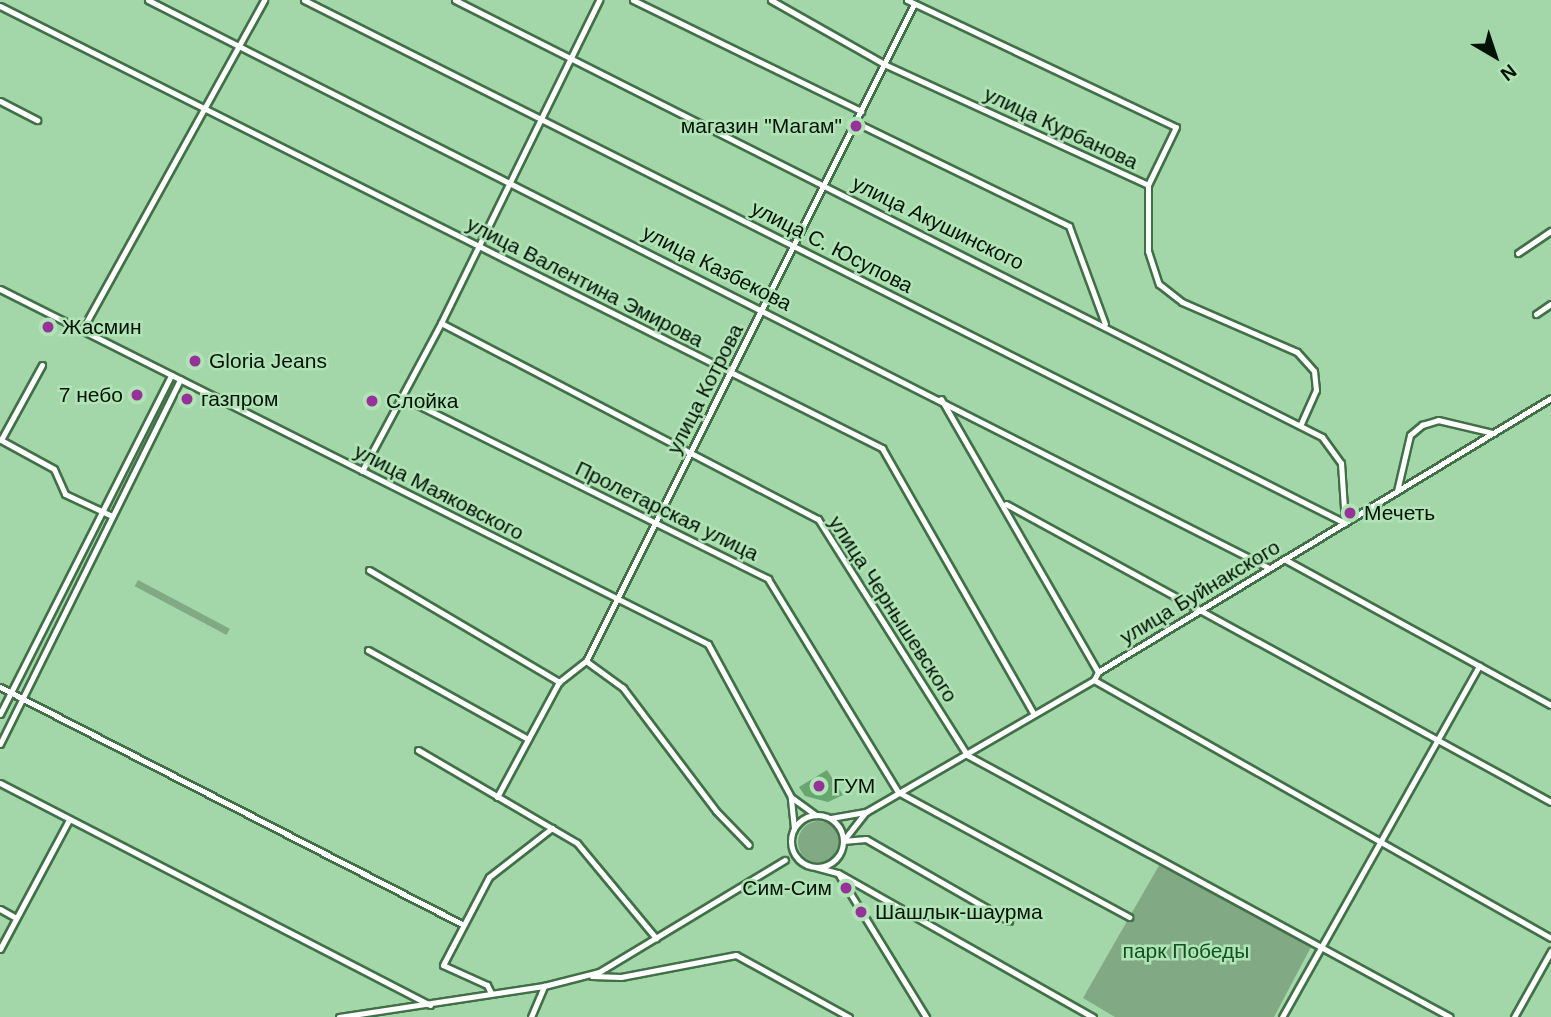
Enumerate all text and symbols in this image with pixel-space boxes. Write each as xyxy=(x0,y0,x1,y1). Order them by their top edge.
north arrow xyxy=(1460,21,1530,91)
text: N xyxy=(1497,60,1520,85)
street label: улица Курбанова xyxy=(980,81,1142,175)
place label: магазин "Магам" xyxy=(681,113,842,139)
marker: магазин "Магам" xyxy=(848,118,864,134)
street label: улица Акушинского xyxy=(848,170,1028,276)
street label: улица С. Юсупова xyxy=(747,195,917,299)
street label: улица Валентина Эмирова xyxy=(462,211,708,353)
street label: улица Казбекова xyxy=(638,220,796,316)
place label: Жасмин xyxy=(62,314,142,340)
marker: Жасмин xyxy=(40,319,56,335)
street label: улица Котрова xyxy=(661,320,749,458)
place label: Gloria Jeans xyxy=(209,348,327,374)
marker: Gloria Jeans xyxy=(187,353,203,369)
place label: 7 небо xyxy=(59,382,123,408)
place label: газпром xyxy=(201,386,278,412)
marker: 7 небо xyxy=(129,387,145,403)
place label: Слойка xyxy=(386,388,458,414)
marker: газпром xyxy=(179,391,195,407)
marker: Слойка xyxy=(364,393,380,409)
street label: улица Маяковского xyxy=(350,438,528,546)
street label: Пролетарская улица xyxy=(571,456,763,566)
place label: Мечеть xyxy=(1364,500,1435,526)
marker: Мечеть xyxy=(1342,505,1358,521)
street label: улица Чернышевского xyxy=(823,511,963,707)
street label: улица Буйнакского xyxy=(1115,534,1285,650)
place label: ГУМ xyxy=(833,773,875,799)
marker: ГУМ xyxy=(811,778,827,794)
place label: Сим-Сим xyxy=(742,875,832,901)
marker: Сим-Сим xyxy=(838,880,854,896)
place label: Шашлык-шаурма xyxy=(875,899,1043,925)
marker: Шашлык-шаурма xyxy=(853,904,869,920)
park label: парк Победы xyxy=(1123,938,1249,964)

